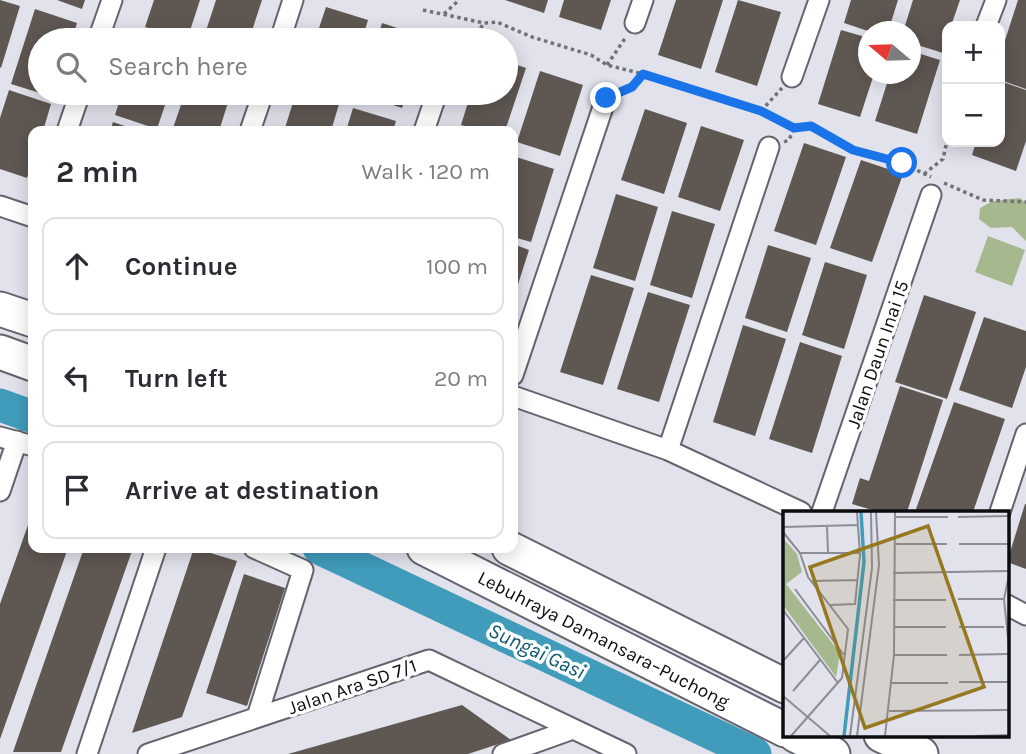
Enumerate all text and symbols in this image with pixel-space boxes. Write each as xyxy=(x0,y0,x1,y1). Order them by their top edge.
north arrow xyxy=(858,21,921,84)
map controls xyxy=(942,21,1005,147)
button: + xyxy=(942,21,1005,84)
search box xyxy=(28,28,518,105)
icon: search xyxy=(52,48,90,86)
text: Search here xyxy=(108,51,248,82)
route end xyxy=(590,82,621,113)
button: − xyxy=(942,84,1005,147)
route start xyxy=(886,147,917,178)
text: 2 min xyxy=(56,154,139,190)
text: Walk · 120 m xyxy=(362,158,490,185)
icon: ahead xyxy=(58,247,96,285)
text: Continue xyxy=(125,251,237,282)
text: 100 m xyxy=(426,253,488,280)
street label: Jalan Daun Inai 15 xyxy=(842,278,914,431)
icon: left xyxy=(58,359,96,397)
text: Turn left xyxy=(125,363,227,394)
text: 20 m xyxy=(434,365,488,392)
icon: arrive xyxy=(58,471,96,509)
text: Arrive at destination xyxy=(125,475,379,506)
inset map xyxy=(783,511,1009,736)
street label: Lebuhraya Damansara–Puchong xyxy=(474,567,733,713)
water label: Sungai Gasi xyxy=(485,618,590,684)
street label: Jalan Ara SD 7/1 xyxy=(285,655,420,719)

